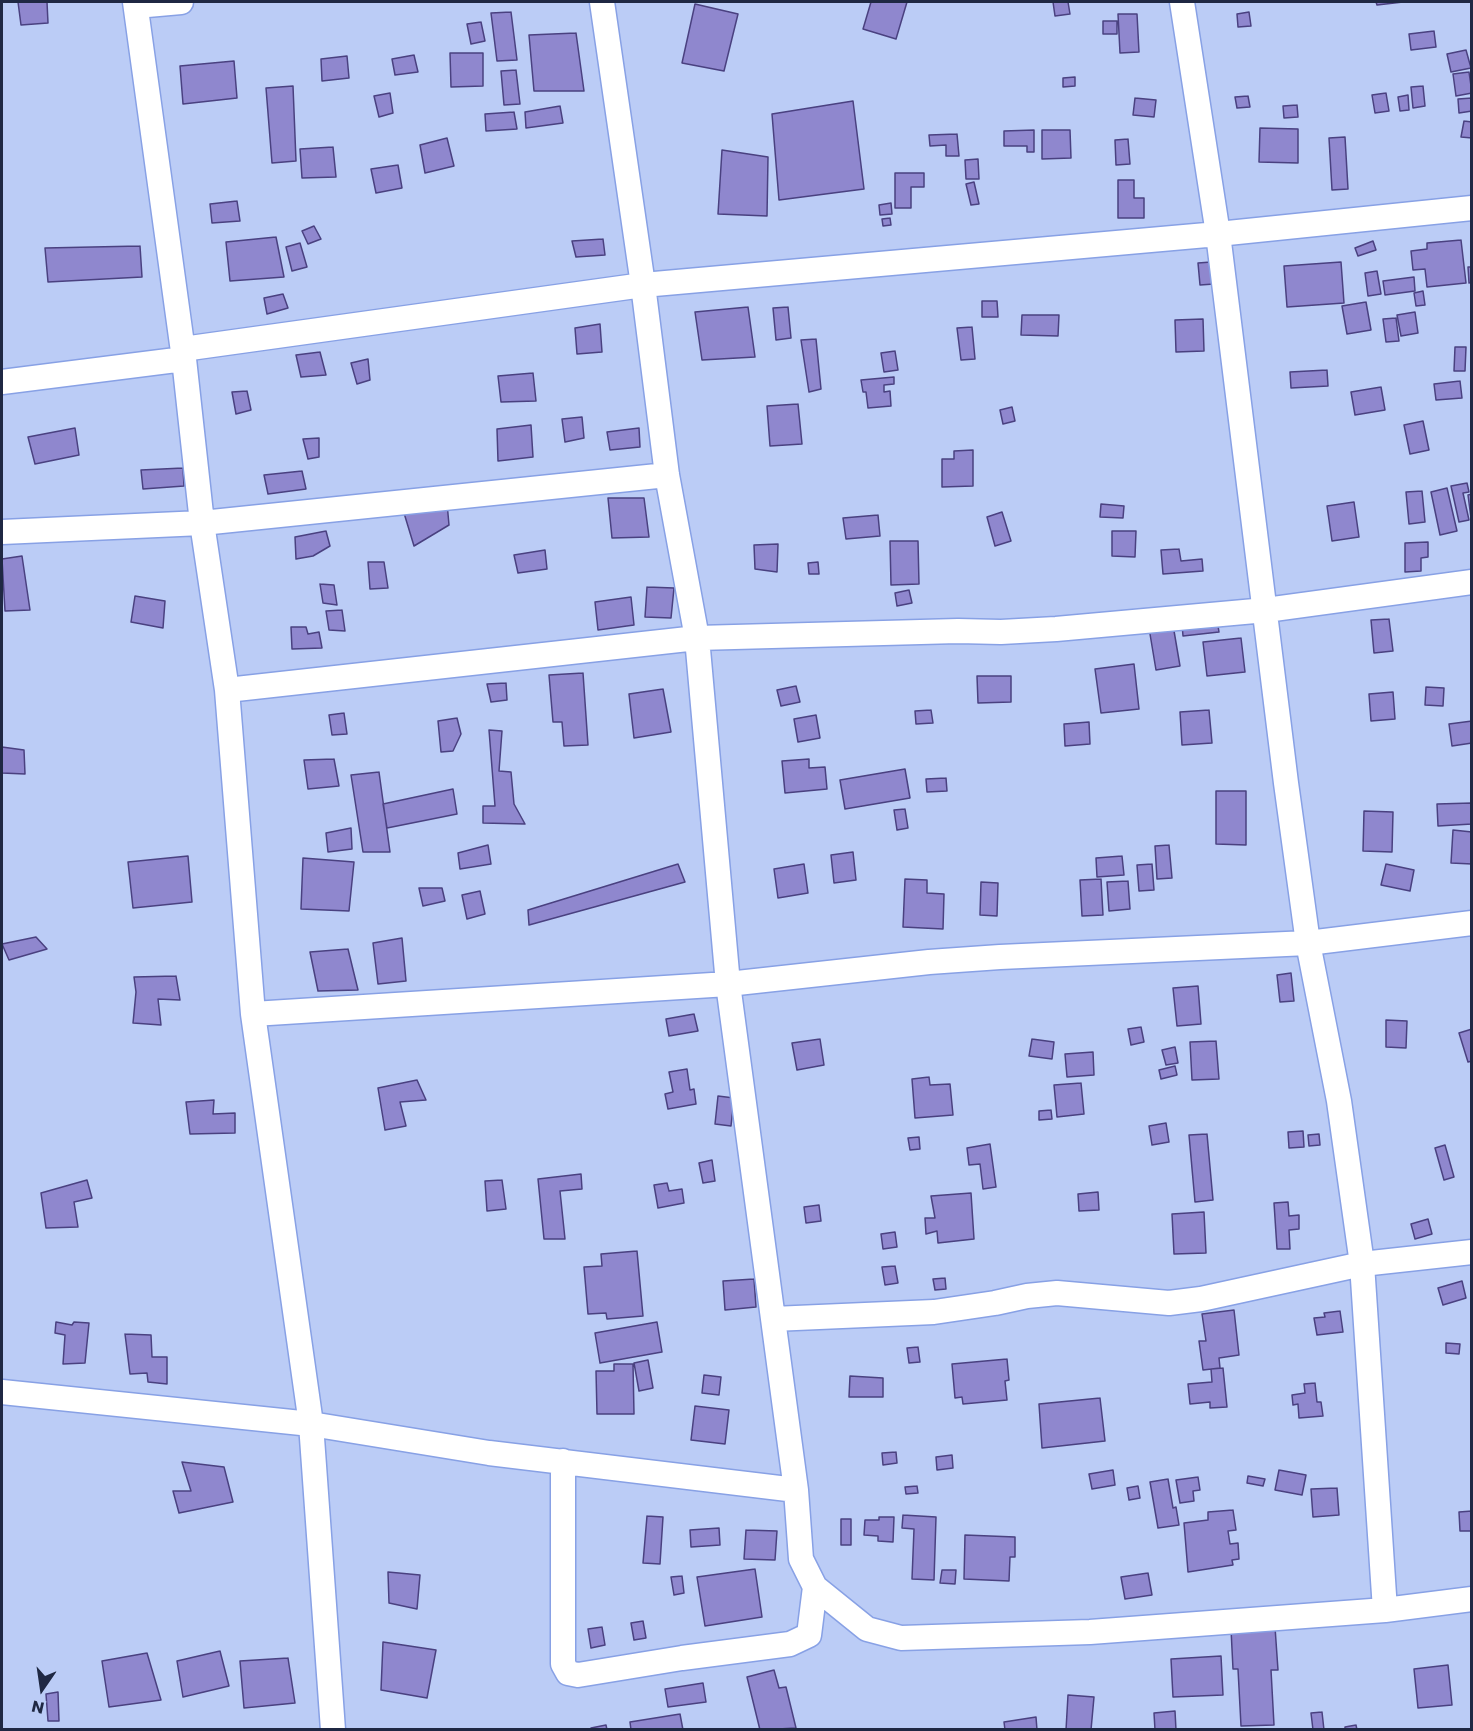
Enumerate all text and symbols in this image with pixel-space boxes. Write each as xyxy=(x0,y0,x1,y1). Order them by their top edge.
north arrow xyxy=(12,1659,72,1719)
text: N xyxy=(29,1694,46,1720)

